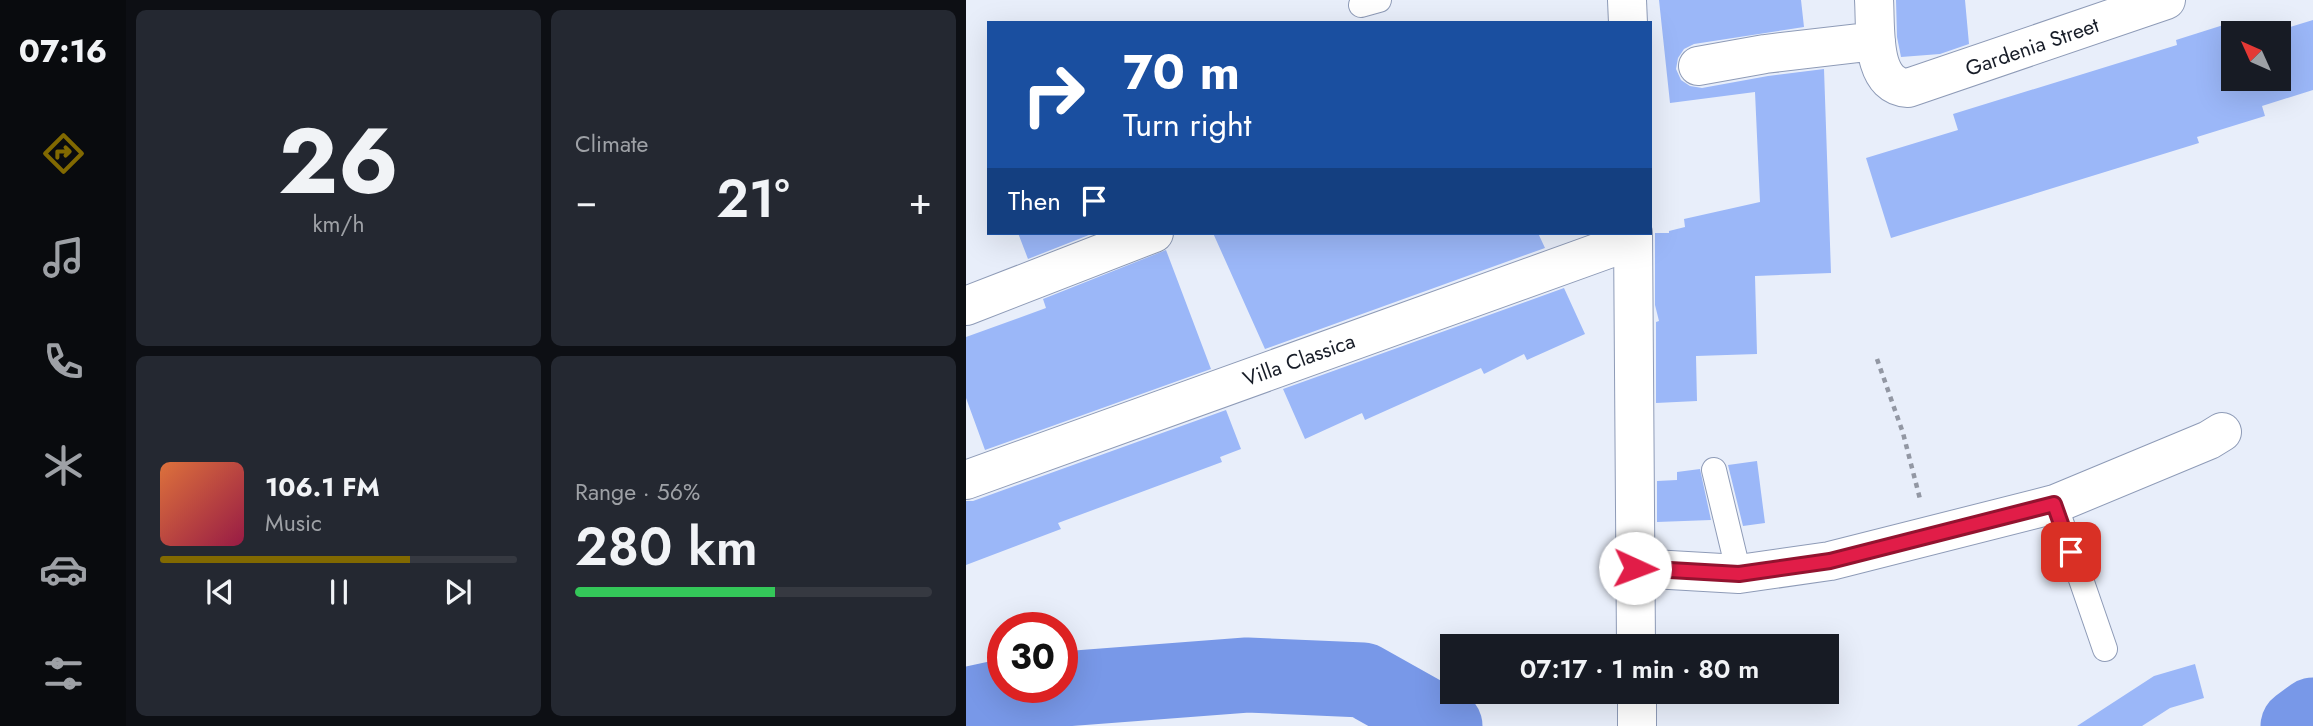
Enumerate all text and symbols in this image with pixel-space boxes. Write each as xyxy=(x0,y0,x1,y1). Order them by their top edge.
street label: Gardenia Street xyxy=(1961,10,2103,84)
north arrow xyxy=(2221,21,2291,91)
map controls xyxy=(2221,21,2291,91)
text: 07:16 xyxy=(19,28,107,74)
text: 70 m xyxy=(1123,37,1240,107)
icon: right xyxy=(1008,49,1099,140)
text: 26 xyxy=(278,96,399,227)
text: Turn right xyxy=(1123,102,1252,148)
text: Climate xyxy=(575,127,648,161)
icon: directions xyxy=(39,129,88,178)
text: 21° xyxy=(716,161,790,237)
text: − xyxy=(575,173,597,228)
text: + xyxy=(909,173,932,228)
text: Then xyxy=(1008,182,1061,220)
icon: arrive xyxy=(1075,182,1113,220)
text: km/h xyxy=(313,207,364,241)
icon: music xyxy=(39,233,88,282)
street label: Villa Classica xyxy=(1239,326,1359,394)
icon: phone xyxy=(39,337,88,386)
icon: climate xyxy=(39,441,88,490)
text: 106.1 FM xyxy=(265,468,380,506)
text: Range · 56% xyxy=(575,475,700,509)
text: Music xyxy=(265,506,322,540)
text: 280 km xyxy=(575,509,758,585)
pin xyxy=(2041,522,2101,582)
position arrow xyxy=(1598,531,1672,605)
icon: arrive xyxy=(2052,533,2090,571)
icon: car xyxy=(39,545,88,594)
icon: previous xyxy=(201,573,239,611)
icon: pause xyxy=(320,573,358,611)
icon: next xyxy=(439,573,477,611)
speed limit sign: 30 xyxy=(987,612,1078,703)
icon: filters xyxy=(39,649,88,698)
text: 07:17 · 1 min · 80 m xyxy=(1520,650,1759,688)

